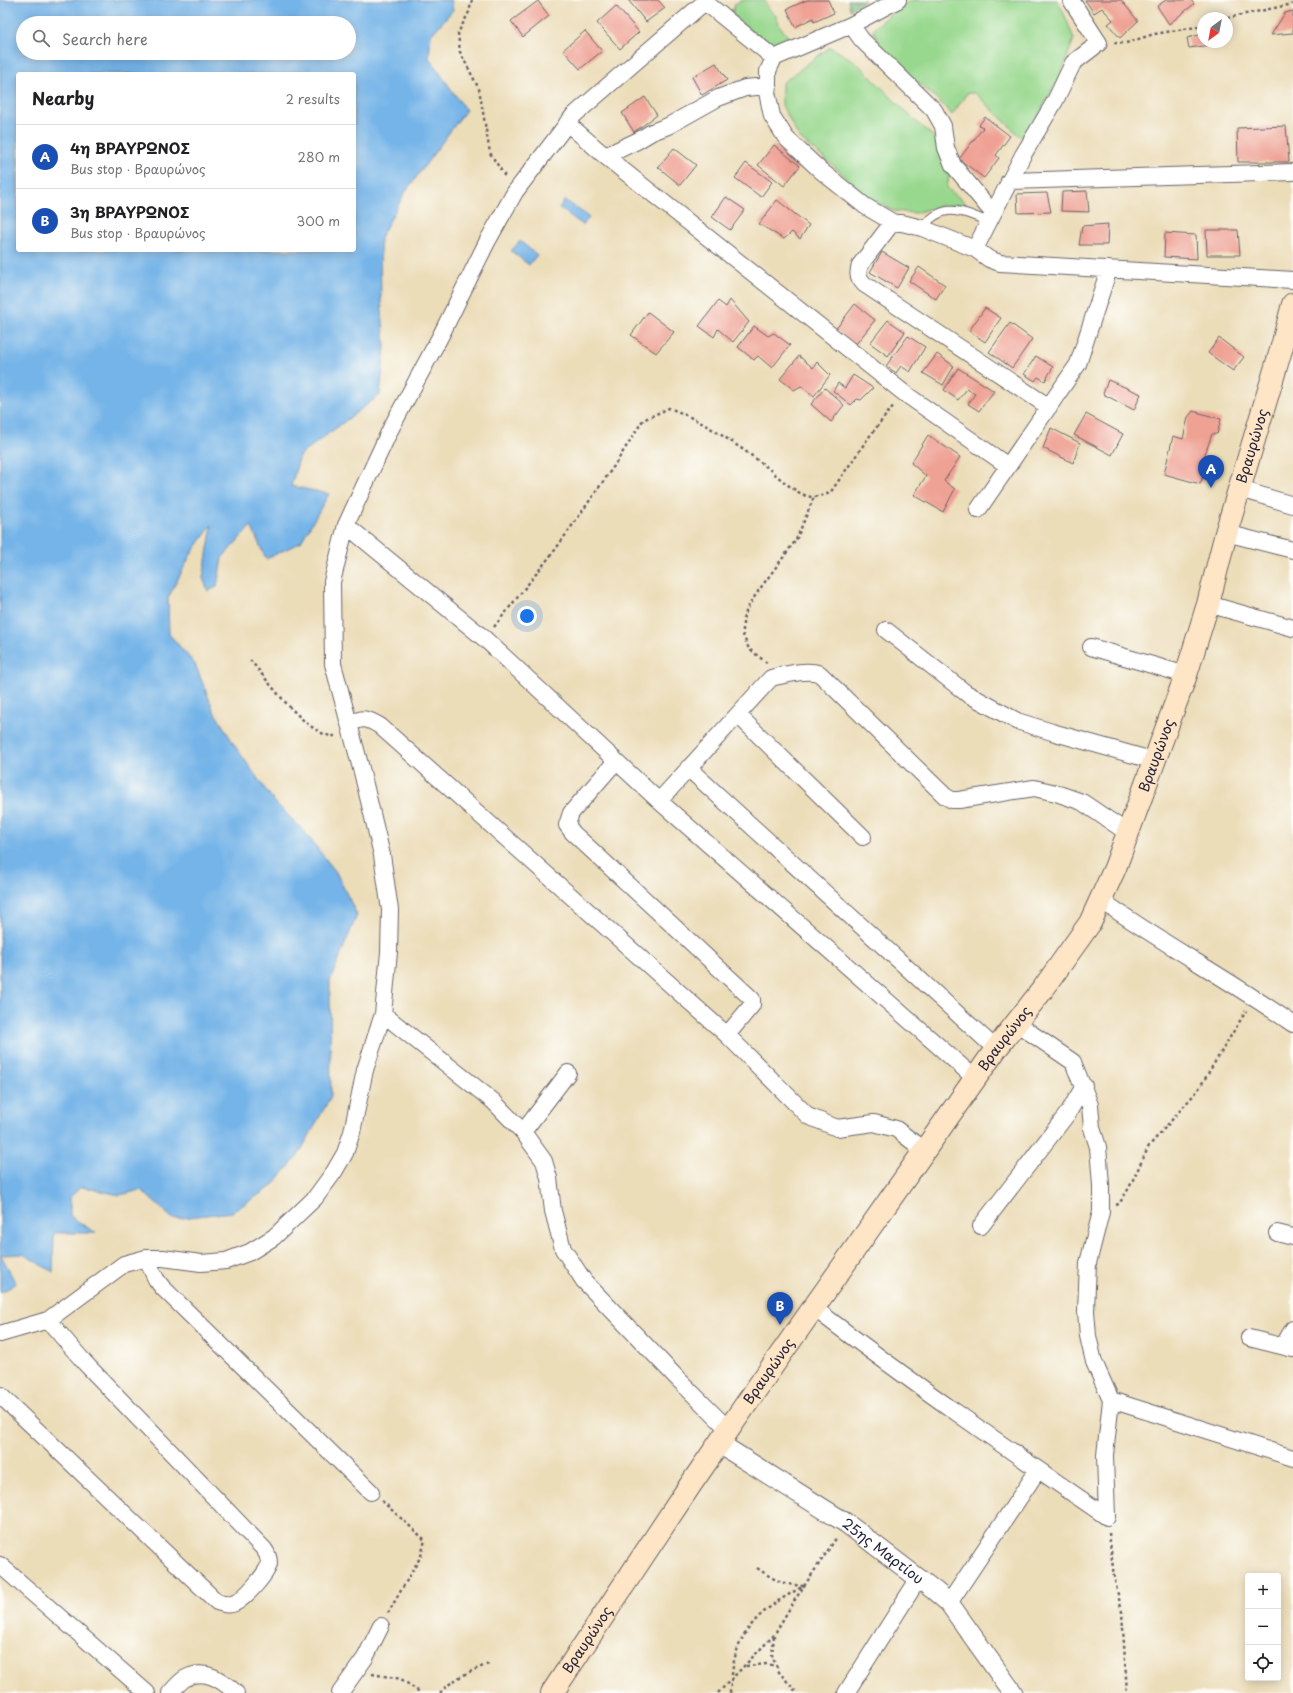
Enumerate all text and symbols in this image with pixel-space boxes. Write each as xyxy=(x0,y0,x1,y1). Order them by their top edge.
north arrow xyxy=(1197,12,1233,48)
search box xyxy=(16,16,356,60)
icon: search xyxy=(30,27,52,49)
text: Search here xyxy=(62,27,148,50)
text: Nearby xyxy=(32,85,94,111)
text: 2 results xyxy=(286,89,340,108)
text: 4η ΒΡΑΥΡΩΝΟΣ xyxy=(70,136,190,159)
text: A xyxy=(40,147,50,166)
text: 280 m xyxy=(298,147,340,166)
text: Bus stop · Βραυρώνος xyxy=(70,159,206,178)
text: 3η ΒΡΑΥΡΩΝΟΣ xyxy=(70,200,189,223)
text: B xyxy=(41,211,49,230)
text: 300 m xyxy=(296,211,340,230)
text: Bus stop · Βραυρώνος xyxy=(70,223,206,242)
street label: Βραυρώνος xyxy=(1231,406,1273,486)
pin: A xyxy=(1198,455,1224,488)
your location xyxy=(517,606,537,626)
street label: Βραυρώνος xyxy=(1133,716,1179,795)
street label: Βραυρώνος xyxy=(973,1001,1036,1075)
pin: B xyxy=(767,1292,793,1325)
street label: Βραυρώνος xyxy=(738,1334,799,1408)
street label: 25ης Μαρτίου xyxy=(838,1513,928,1589)
map controls xyxy=(1245,1573,1281,1681)
button: + xyxy=(1245,1573,1281,1609)
street label: Βραυρώνος xyxy=(557,1602,617,1677)
button: − xyxy=(1245,1609,1281,1645)
button: locate xyxy=(1245,1645,1281,1681)

